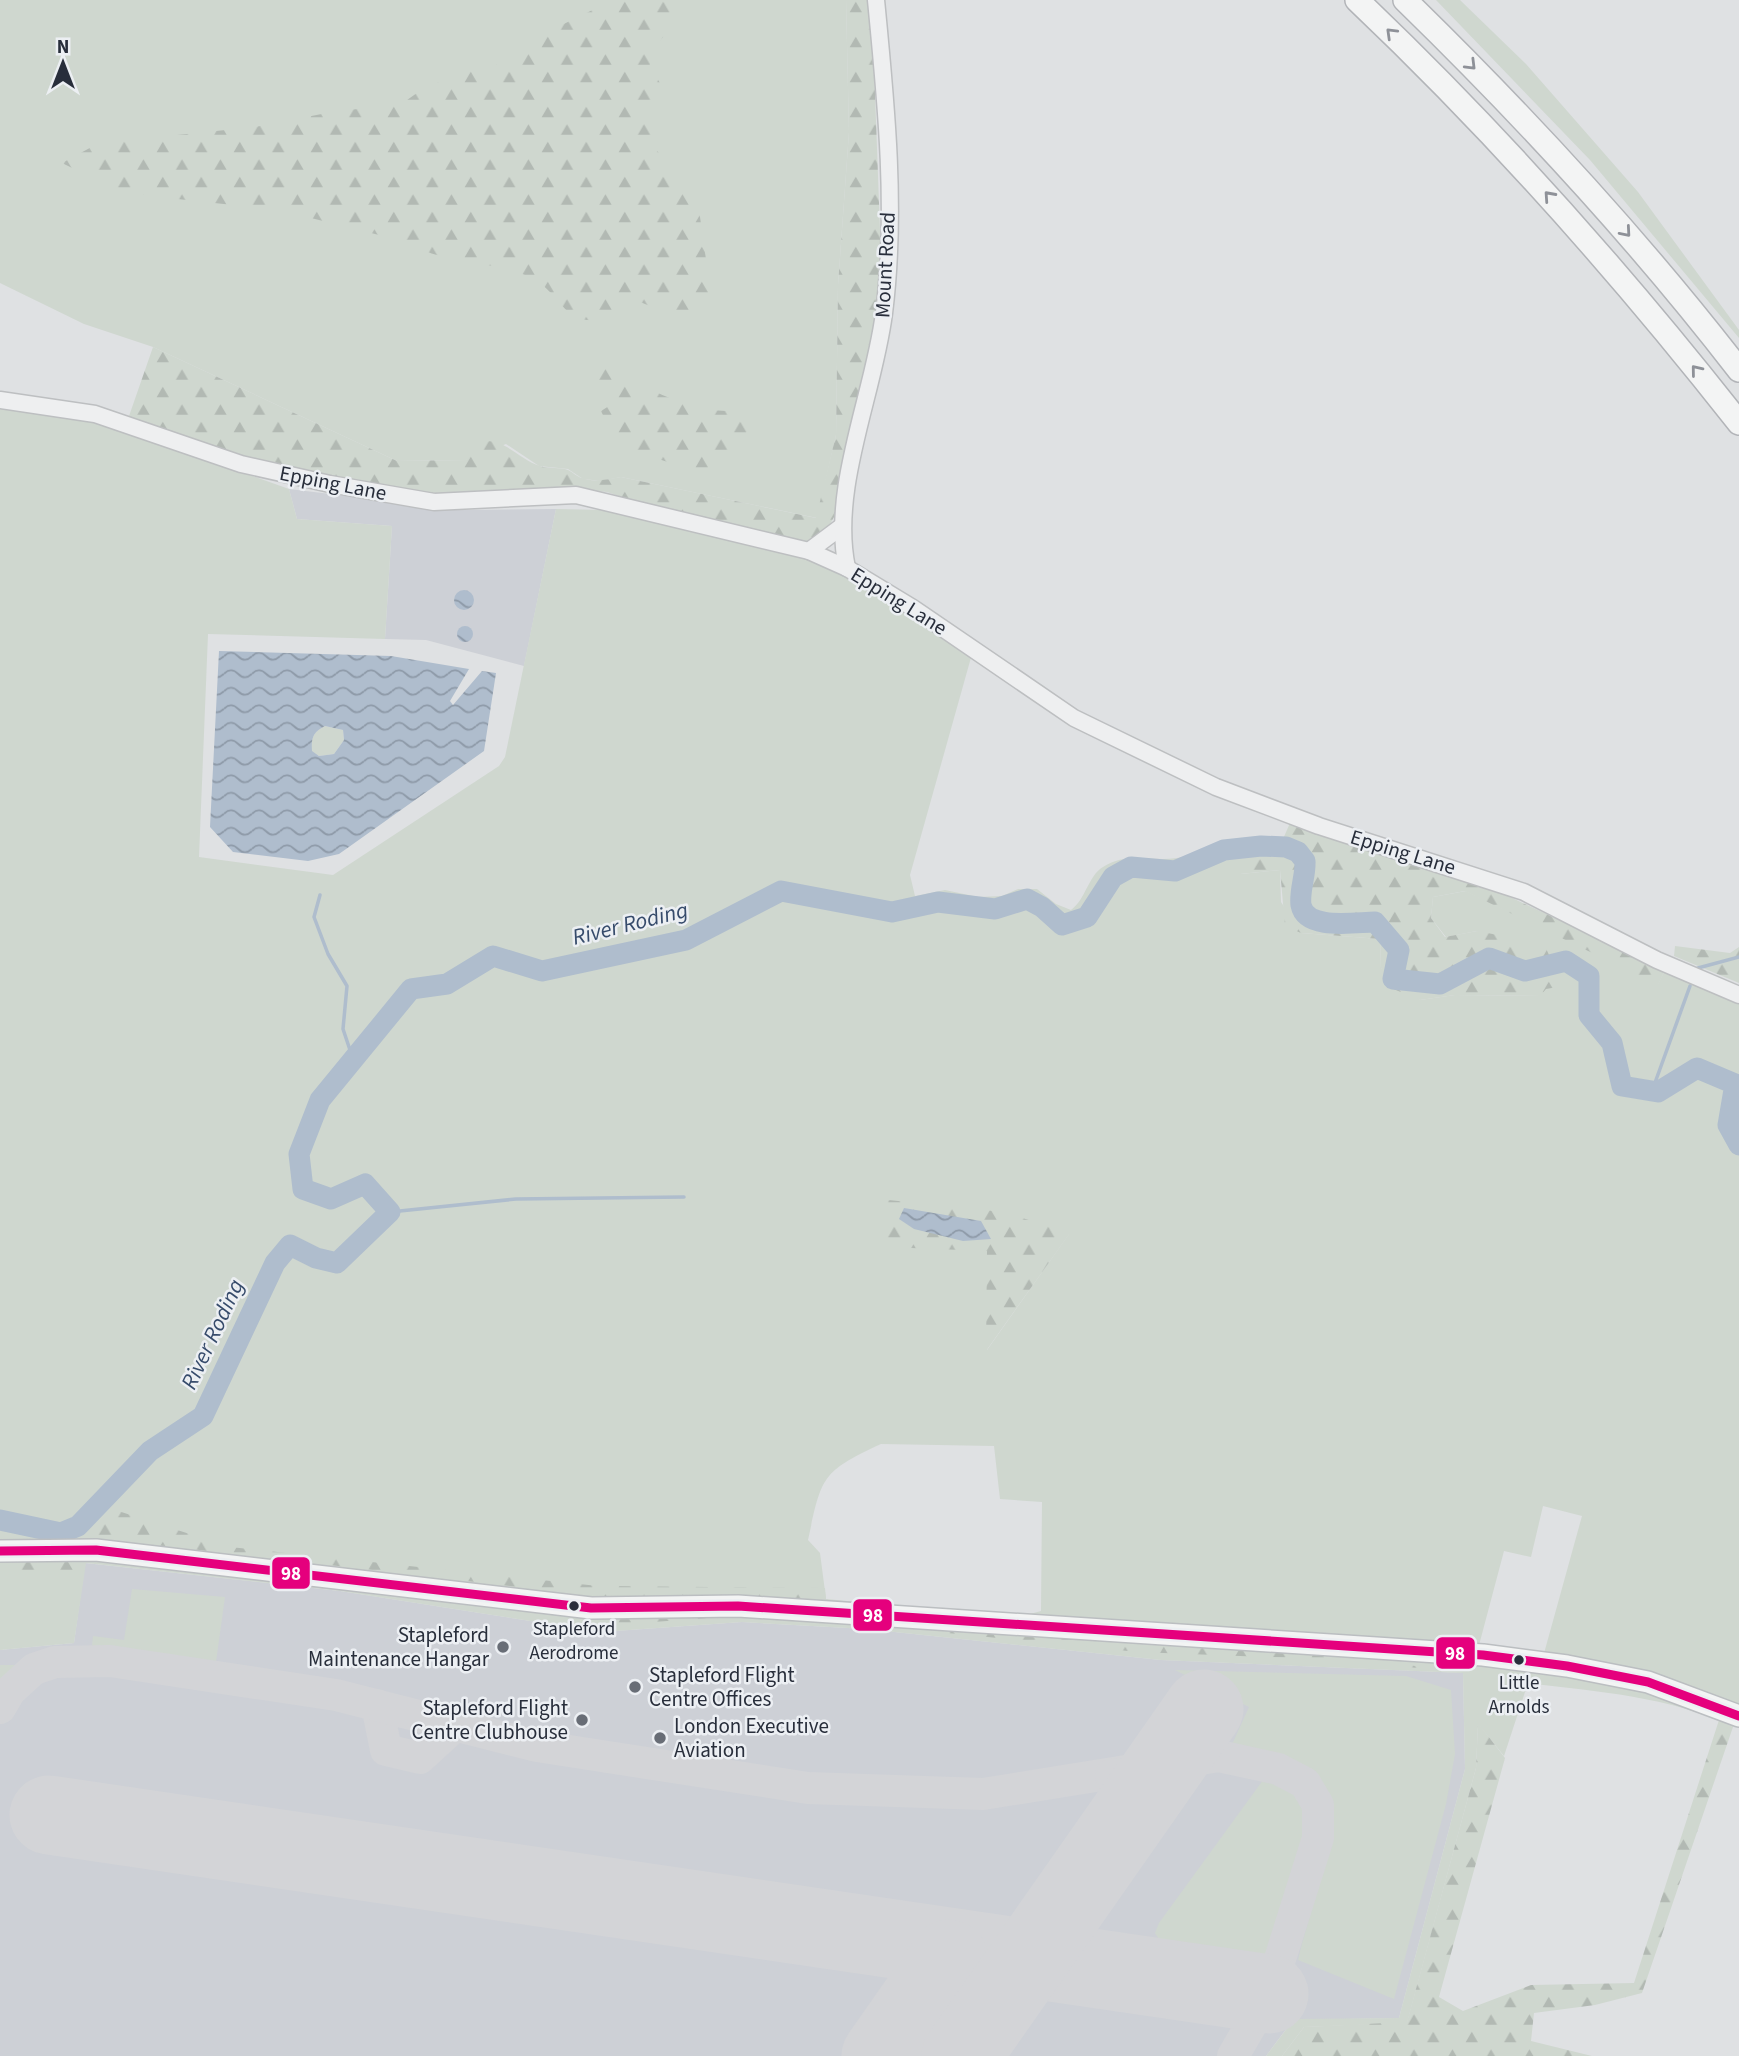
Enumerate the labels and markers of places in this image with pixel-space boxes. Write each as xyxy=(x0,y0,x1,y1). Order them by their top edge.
marker: Stapleford Aerodrome xyxy=(567,1599,581,1613)
place label: Stapleford Aerodrome xyxy=(530,1616,618,1667)
place label: Stapleford Maintenance Hangar xyxy=(308,1620,490,1674)
marker: Stapleford Maintenance Hangar xyxy=(495,1639,511,1655)
marker: Little Arnolds xyxy=(1512,1653,1526,1667)
place label: Stapleford Flight Centre Offices xyxy=(649,1660,795,1714)
place label: Little Arnolds xyxy=(1489,1670,1550,1721)
marker: Stapleford Flight Centre Offices xyxy=(627,1679,643,1695)
place label: Stapleford Flight Centre Clubhouse xyxy=(411,1693,568,1747)
place label: London Executive Aviation xyxy=(674,1711,829,1765)
marker: Stapleford Flight Centre Clubhouse xyxy=(574,1712,590,1728)
marker: London Executive Aviation xyxy=(652,1730,668,1746)

